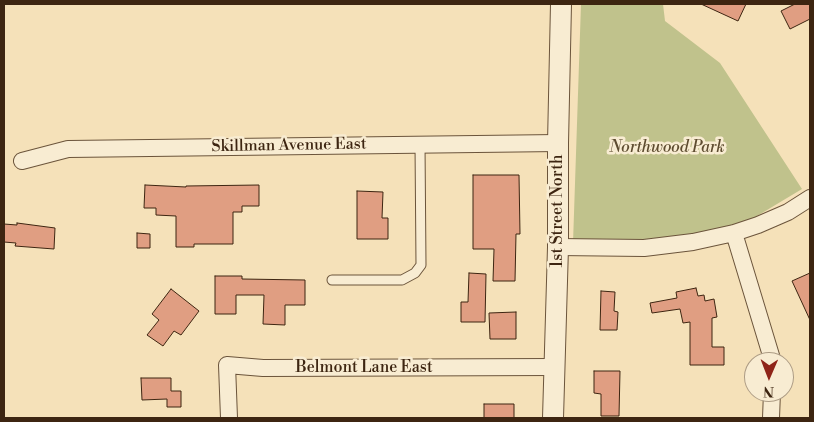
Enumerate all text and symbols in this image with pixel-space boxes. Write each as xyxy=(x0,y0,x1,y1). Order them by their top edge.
street label: Skillman Avenue East xyxy=(211,135,367,157)
park label: Northwood Park xyxy=(609,138,725,158)
street label: 1st Street North xyxy=(548,154,568,268)
north arrow xyxy=(744,352,794,402)
street label: Belmont Lane East xyxy=(295,358,433,378)
text: N xyxy=(763,382,774,400)

